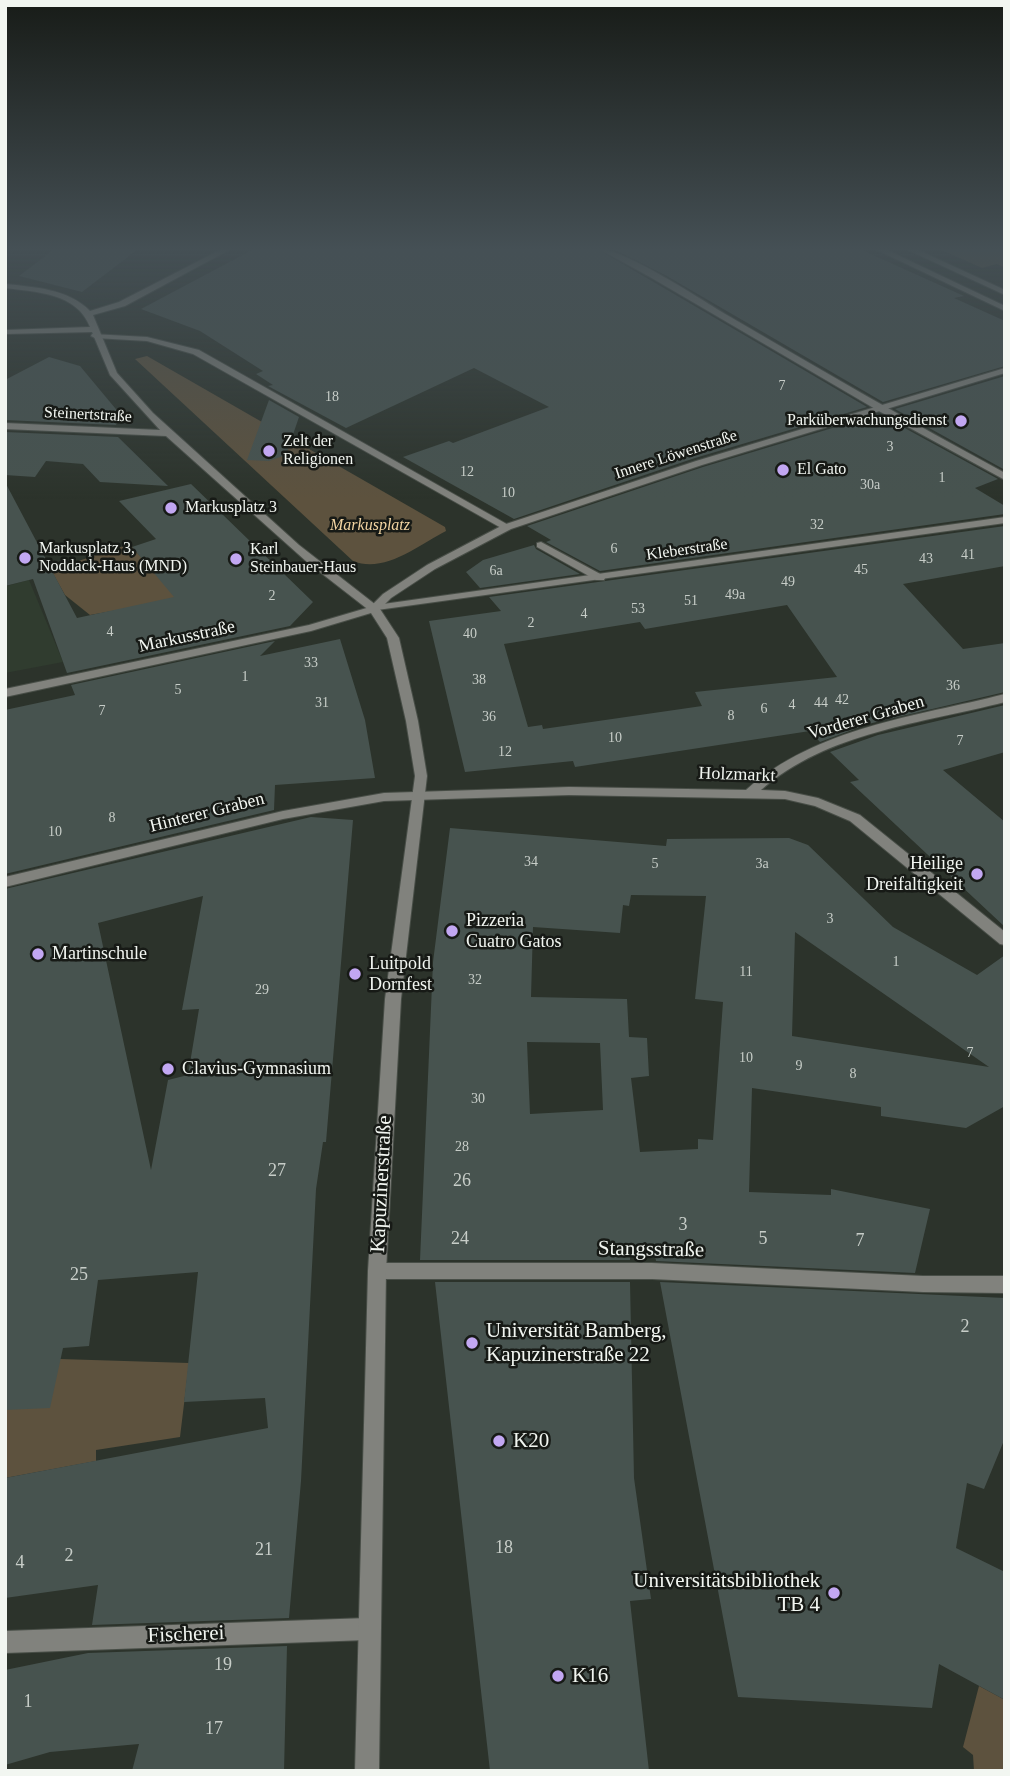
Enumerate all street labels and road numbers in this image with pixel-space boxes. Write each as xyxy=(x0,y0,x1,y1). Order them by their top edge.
street label: Steinertstraße xyxy=(44,403,132,427)
street label: Innere Löwenstraße xyxy=(612,426,740,484)
street label: Kleberstraße xyxy=(645,535,729,565)
street label: Markusstraße xyxy=(137,616,237,658)
street label: Vorderer Graben xyxy=(805,691,927,745)
street label: Holzmarkt xyxy=(698,763,776,787)
street label: Hinterer Graben xyxy=(147,788,267,838)
street label: Kapuzinerstraße xyxy=(366,1115,398,1253)
street label: Stangsstraße xyxy=(598,1236,704,1264)
street label: Fischerei xyxy=(147,1621,225,1649)

